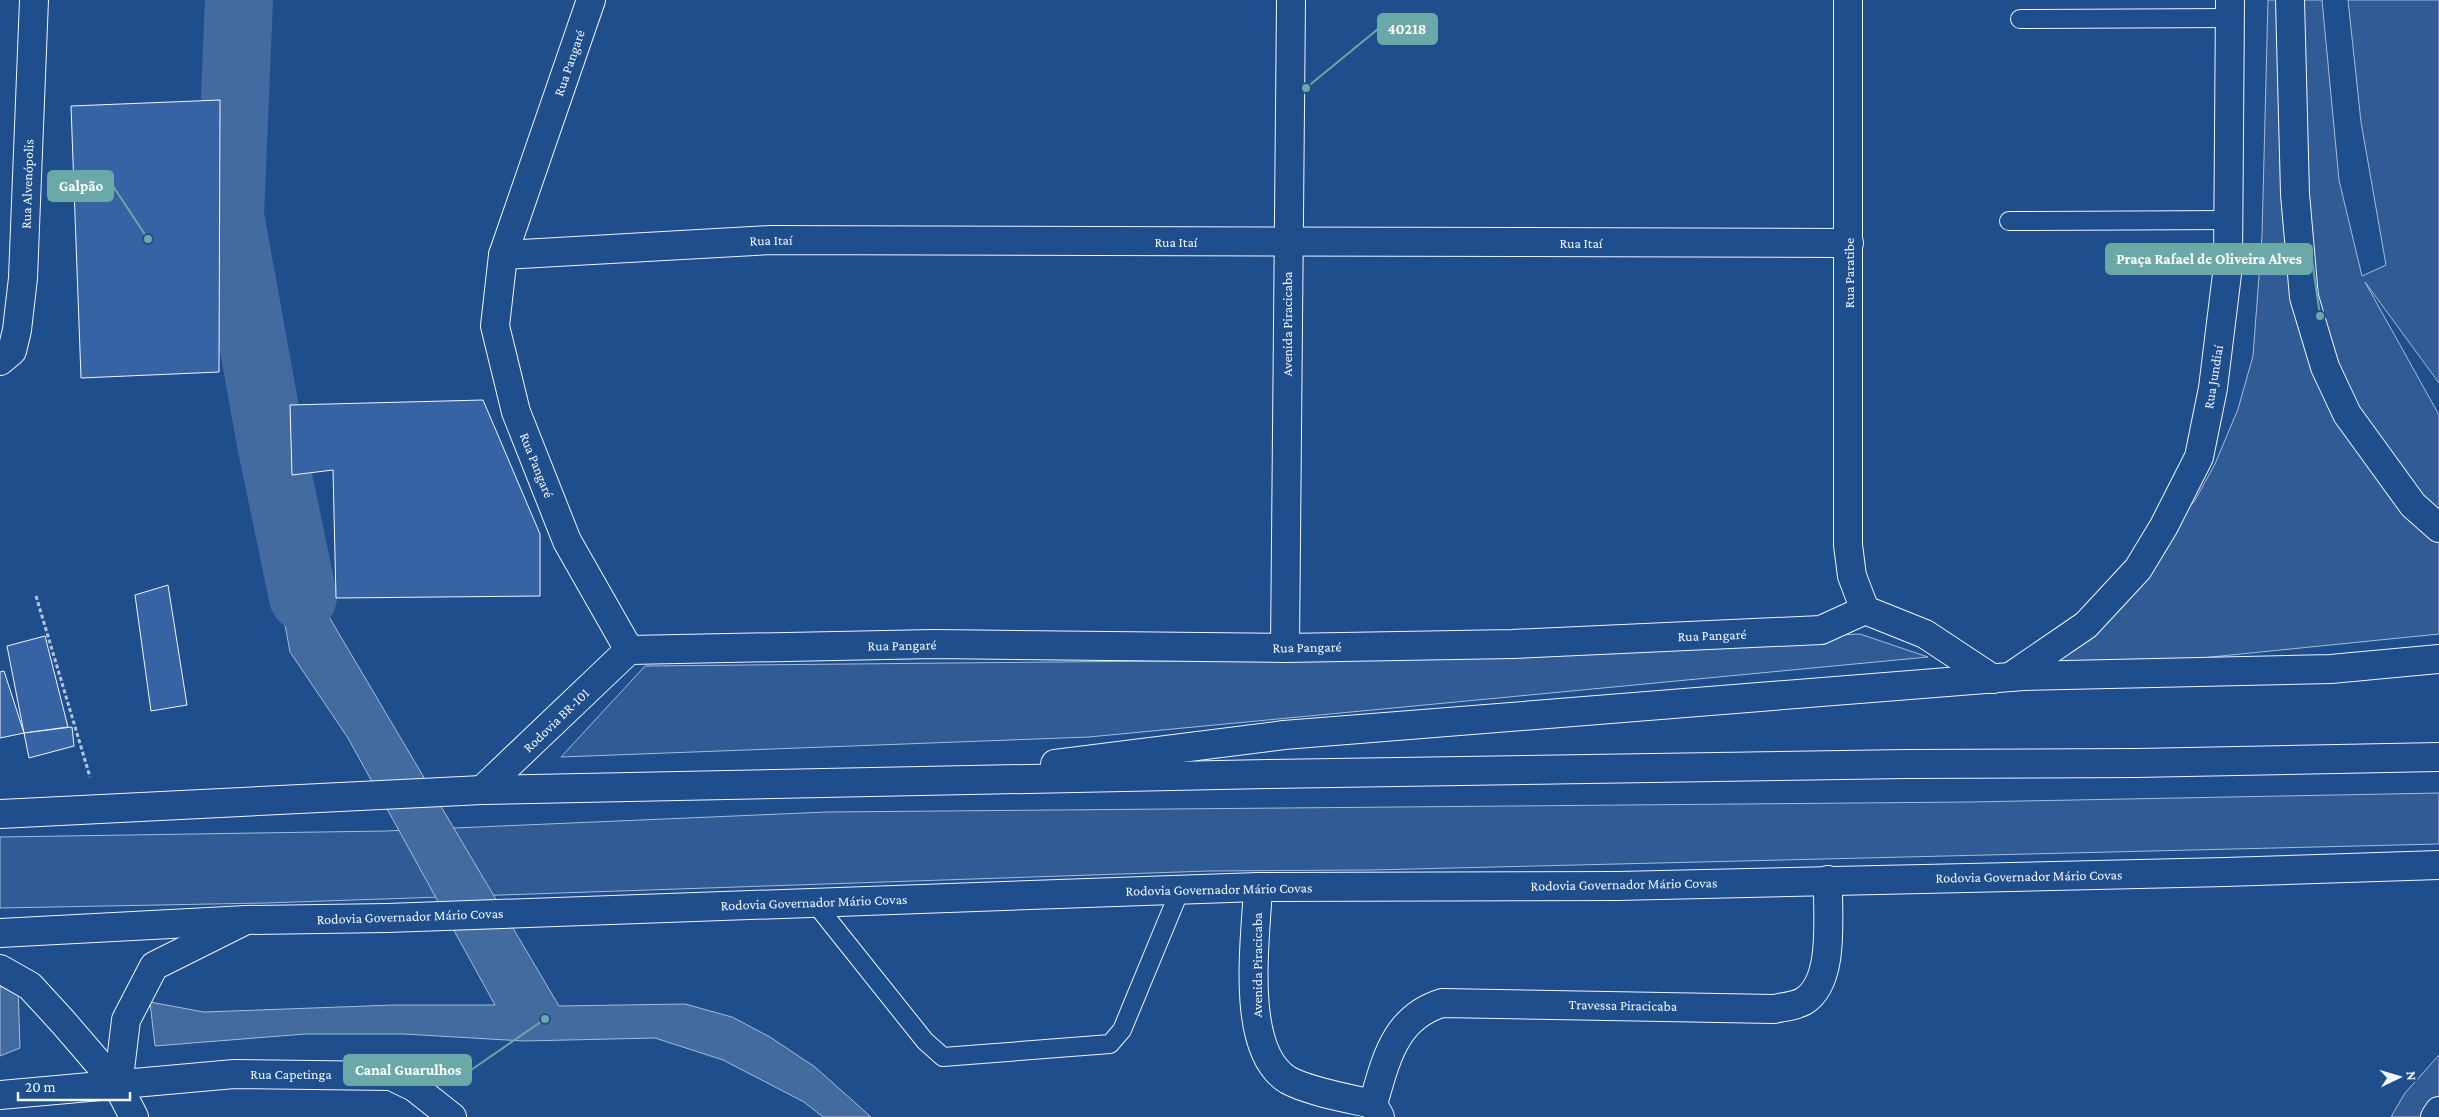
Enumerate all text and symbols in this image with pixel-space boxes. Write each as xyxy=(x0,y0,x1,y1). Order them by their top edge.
callout: 40218 xyxy=(1378,14,1437,44)
text: 40218 xyxy=(1387,21,1427,37)
street label: Rua Pangaré xyxy=(550,28,588,98)
street label: Rua Alvenópolis xyxy=(17,139,37,229)
callout: Galpão xyxy=(48,171,113,201)
text: Galpão xyxy=(59,178,104,194)
street label: Rua Itaí xyxy=(749,232,793,248)
street label: Rua Itaí xyxy=(1154,234,1198,250)
street label: Rua Itaí xyxy=(1559,235,1603,251)
street label: Rua Paratibe xyxy=(1841,238,1857,308)
callout: Praça Rafael de Oliveira Alves xyxy=(2106,244,2312,274)
text: Praça Rafael de Oliveira Alves xyxy=(2116,251,2302,267)
street label: Avenida Piracicaba xyxy=(1279,271,1295,377)
street label: Rua Jundiaí xyxy=(2200,344,2226,410)
street label: Rua Pangaré xyxy=(517,430,557,500)
street label: Rua Pangaré xyxy=(1677,626,1747,644)
street label: Rua Pangaré xyxy=(867,636,937,654)
street label: Rua Pangaré xyxy=(1272,638,1342,656)
street label: Rodovia BR-101 xyxy=(520,684,593,755)
street label: Rodovia Governador Mário Covas xyxy=(1935,866,2123,886)
street label: Rodovia Governador Mário Covas xyxy=(1530,874,1718,894)
street label: Rodovia Governador Mário Covas xyxy=(1125,879,1313,899)
street label: Rodovia Governador Mário Covas xyxy=(720,891,908,913)
street label: Rodovia Governador Mário Covas xyxy=(316,905,504,927)
street label: Avenida Piracicaba xyxy=(1249,912,1265,1018)
street label: Travessa Piracicaba xyxy=(1569,996,1678,1014)
north arrow xyxy=(2374,1052,2424,1102)
callout: Canal Guarulhos xyxy=(344,1055,471,1085)
text: Canal Guarulhos xyxy=(355,1062,461,1078)
street label: Rua Capetinga xyxy=(250,1066,332,1082)
scale bar xyxy=(18,1070,130,1102)
text: N xyxy=(2404,1070,2420,1082)
text: 20 m xyxy=(25,1079,56,1095)

